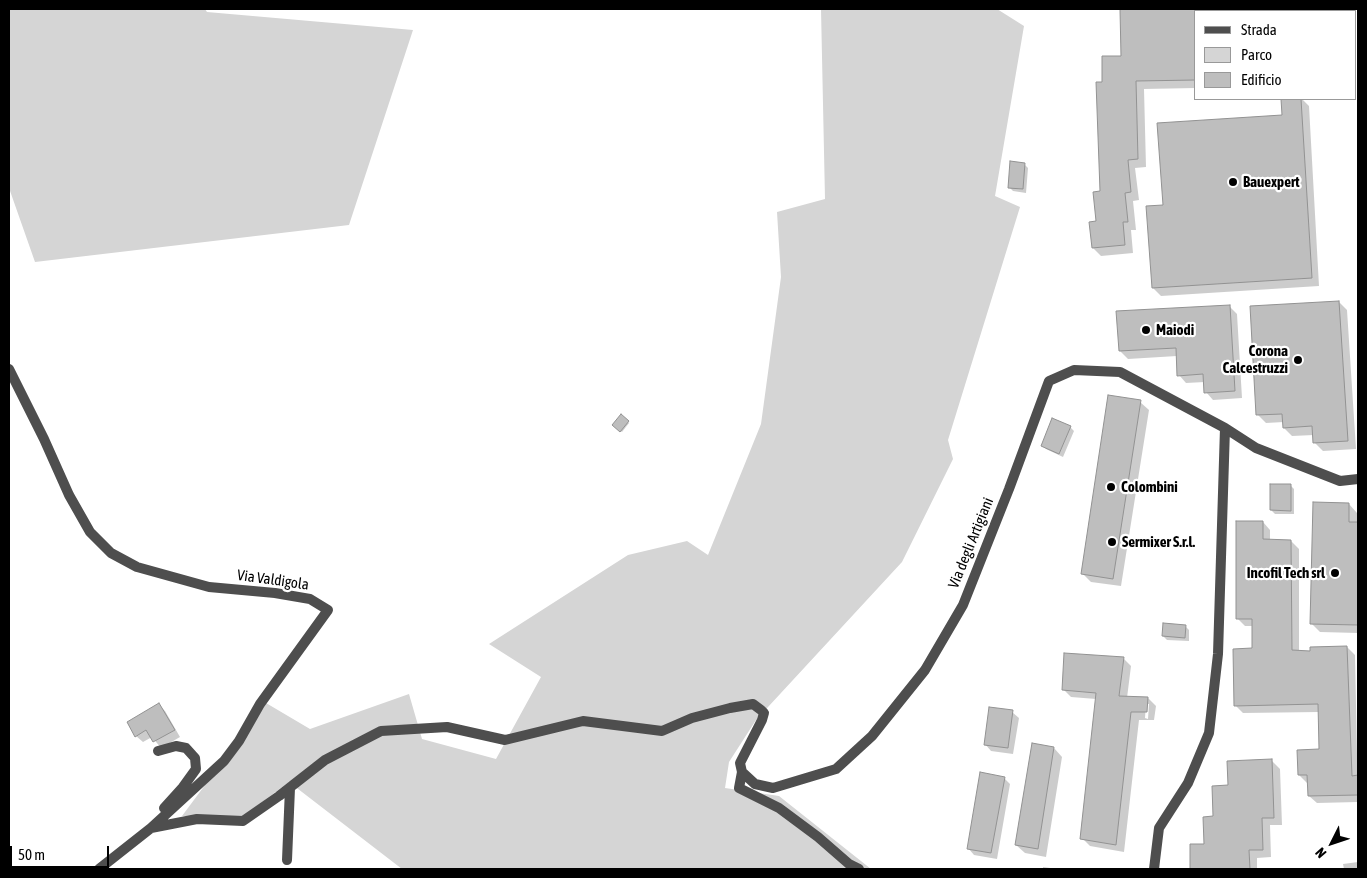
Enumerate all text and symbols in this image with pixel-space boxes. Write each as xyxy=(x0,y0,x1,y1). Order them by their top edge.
legend xyxy=(1194,10,1357,100)
text: Strada xyxy=(1241,21,1277,38)
text: Parco xyxy=(1241,46,1272,63)
text: Edificio xyxy=(1241,71,1282,88)
place label: Bauexpert xyxy=(1243,173,1300,191)
marker: Bauexpert xyxy=(1227,176,1239,188)
place label: Maiodi xyxy=(1156,321,1194,339)
marker: Maiodi xyxy=(1140,324,1152,336)
place label: Corona Calcestruzzi xyxy=(1223,342,1288,377)
marker: Corona Calcestruzzi xyxy=(1292,354,1304,366)
place label: Colombini xyxy=(1121,478,1178,496)
marker: Colombini xyxy=(1105,481,1117,493)
street label: Via degli Artigiani xyxy=(945,495,997,591)
place label: Sermixer S.r.l. xyxy=(1122,533,1195,551)
marker: Sermixer S.r.l. xyxy=(1106,536,1118,548)
place label: Incofil Tech srl xyxy=(1247,564,1325,582)
street label: Via Valdigola xyxy=(236,566,310,594)
marker: Incofil Tech srl xyxy=(1329,567,1341,579)
north arrow xyxy=(1307,818,1357,868)
scale bar xyxy=(12,836,111,868)
text: N xyxy=(1312,844,1329,861)
text: 50 m xyxy=(18,846,45,863)

